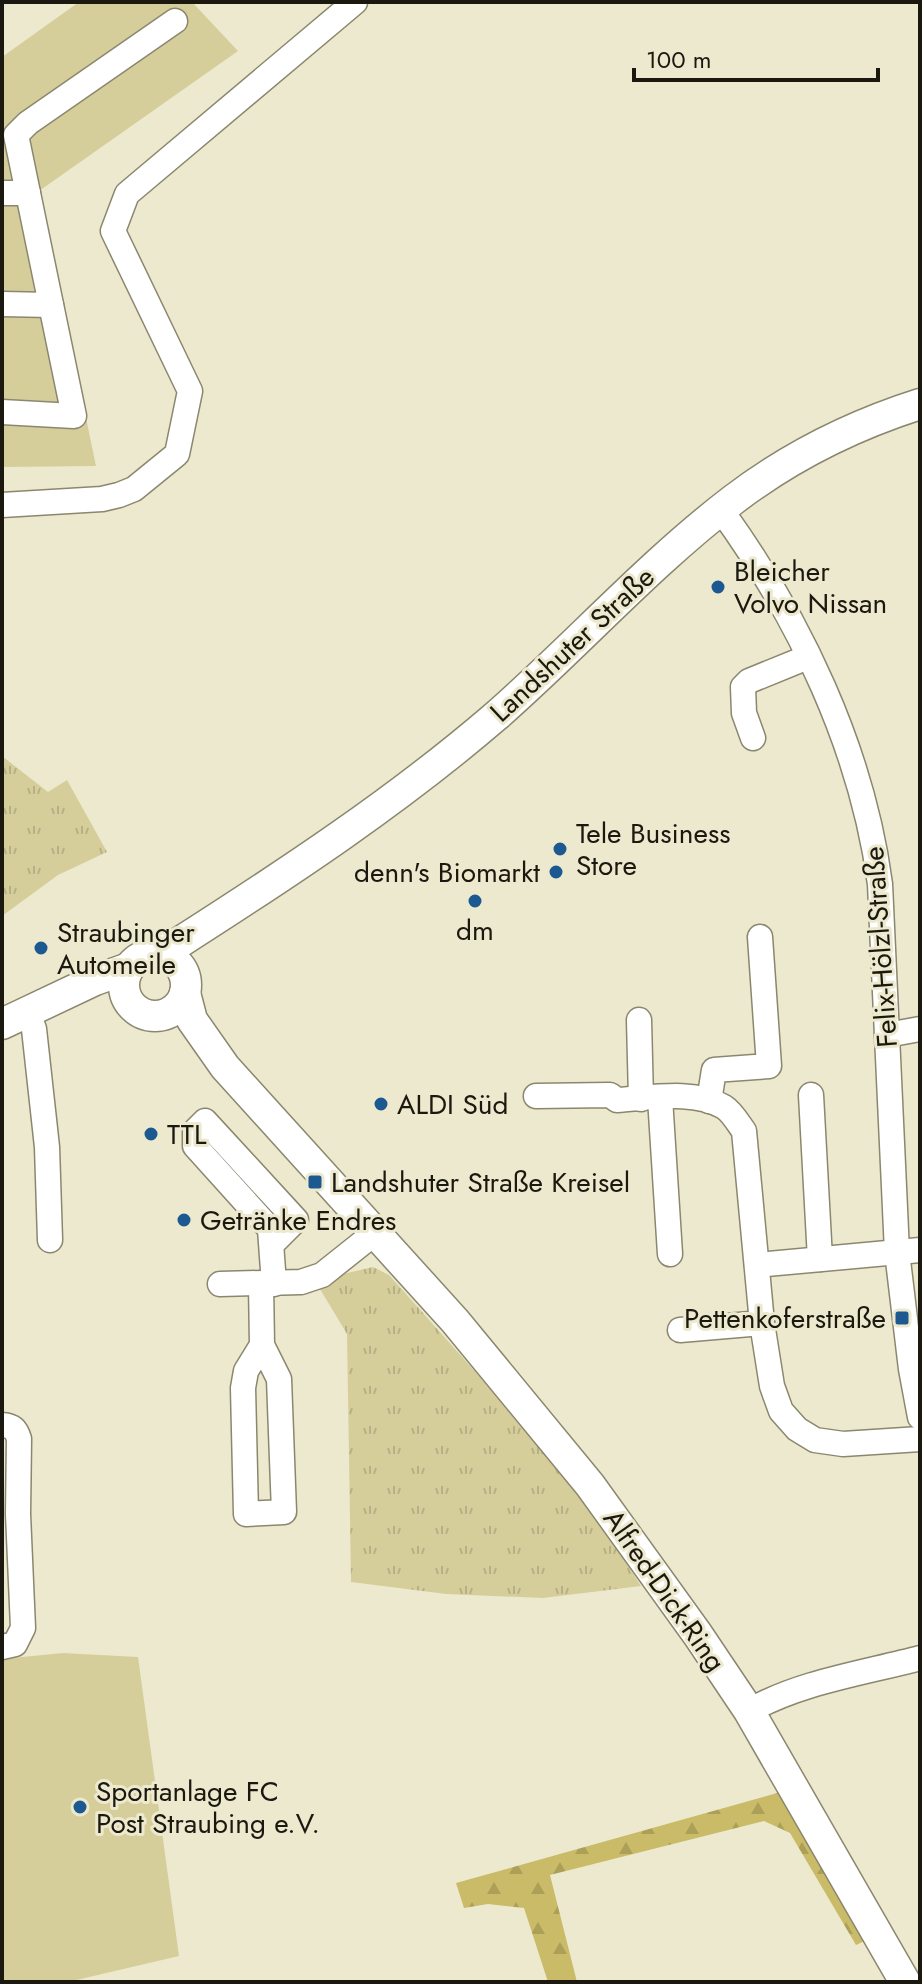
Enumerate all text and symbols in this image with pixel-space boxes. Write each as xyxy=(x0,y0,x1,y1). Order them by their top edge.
scale bar xyxy=(634,32,878,82)
text: 100 m xyxy=(646,42,712,77)
place label: Bleicher Volvo Nissan xyxy=(734,551,887,624)
street label: Landshuter Straße xyxy=(481,557,664,732)
marker: Bleicher Volvo Nissan xyxy=(709,578,727,596)
place label: Tele Business Store xyxy=(576,813,730,886)
marker: Tele Business Store xyxy=(551,840,569,858)
street label: Felix-Hölzl-Straße xyxy=(853,845,908,1049)
place label: denn's Biomarkt xyxy=(354,852,540,893)
marker: denn's Biomarkt xyxy=(547,863,565,881)
marker: dm xyxy=(466,892,484,910)
place label: dm xyxy=(456,910,494,951)
place label: Straubinger Automeile xyxy=(57,912,195,985)
marker: Straubinger Automeile xyxy=(32,939,50,957)
place label: ALDI Süd xyxy=(397,1084,508,1125)
marker: ALDI Süd xyxy=(372,1095,390,1113)
place label: TTL xyxy=(167,1114,207,1155)
marker: TTL xyxy=(142,1125,160,1143)
place label: Landshuter Straße Kreisel xyxy=(331,1162,630,1203)
marker: Landshuter Straße Kreisel xyxy=(306,1173,324,1191)
place label: Getränke Endres xyxy=(200,1200,396,1241)
marker: Getränke Endres xyxy=(175,1211,193,1229)
place label: Pettenkoferstraße xyxy=(684,1298,886,1339)
marker: Pettenkoferstraße xyxy=(893,1309,911,1327)
street label: Alfred-Dick-Ring xyxy=(593,1501,736,1680)
place label: Sportanlage FC Post Straubing e.V. xyxy=(96,1771,320,1844)
marker: Sportanlage FC Post Straubing e.V. xyxy=(71,1798,89,1816)

